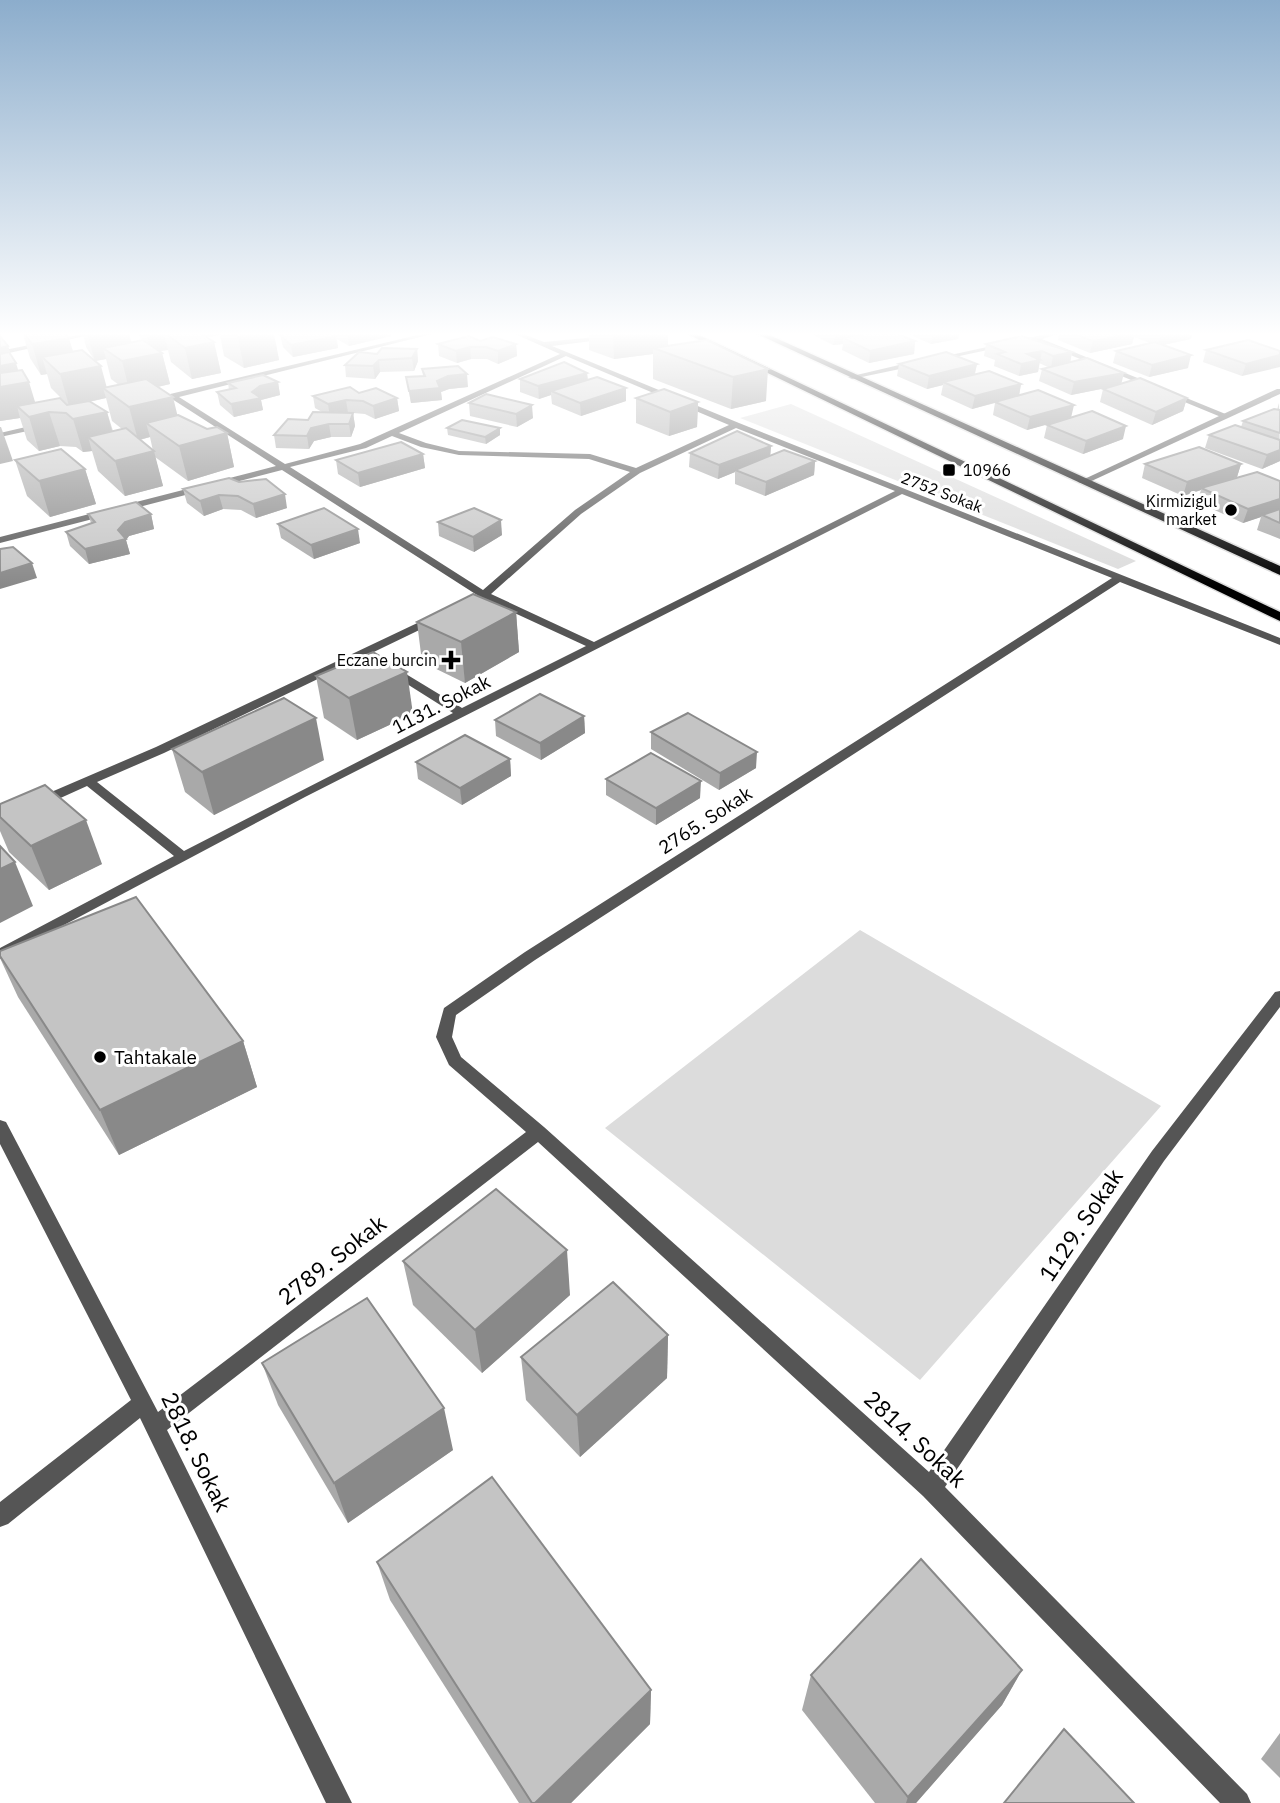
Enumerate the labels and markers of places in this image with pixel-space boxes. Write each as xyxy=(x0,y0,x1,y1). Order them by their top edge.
place label: 10966 xyxy=(963,460,1011,480)
marker: 10966 xyxy=(941,462,957,478)
place label: Kirmizigul market xyxy=(1146,491,1217,529)
marker: Kirmizigul market xyxy=(1223,502,1239,518)
place label: Eczane burcin xyxy=(337,650,437,670)
marker: Eczane burcin xyxy=(443,652,459,668)
place label: Tahtakale xyxy=(114,1045,197,1069)
marker: Tahtakale xyxy=(92,1049,108,1065)

